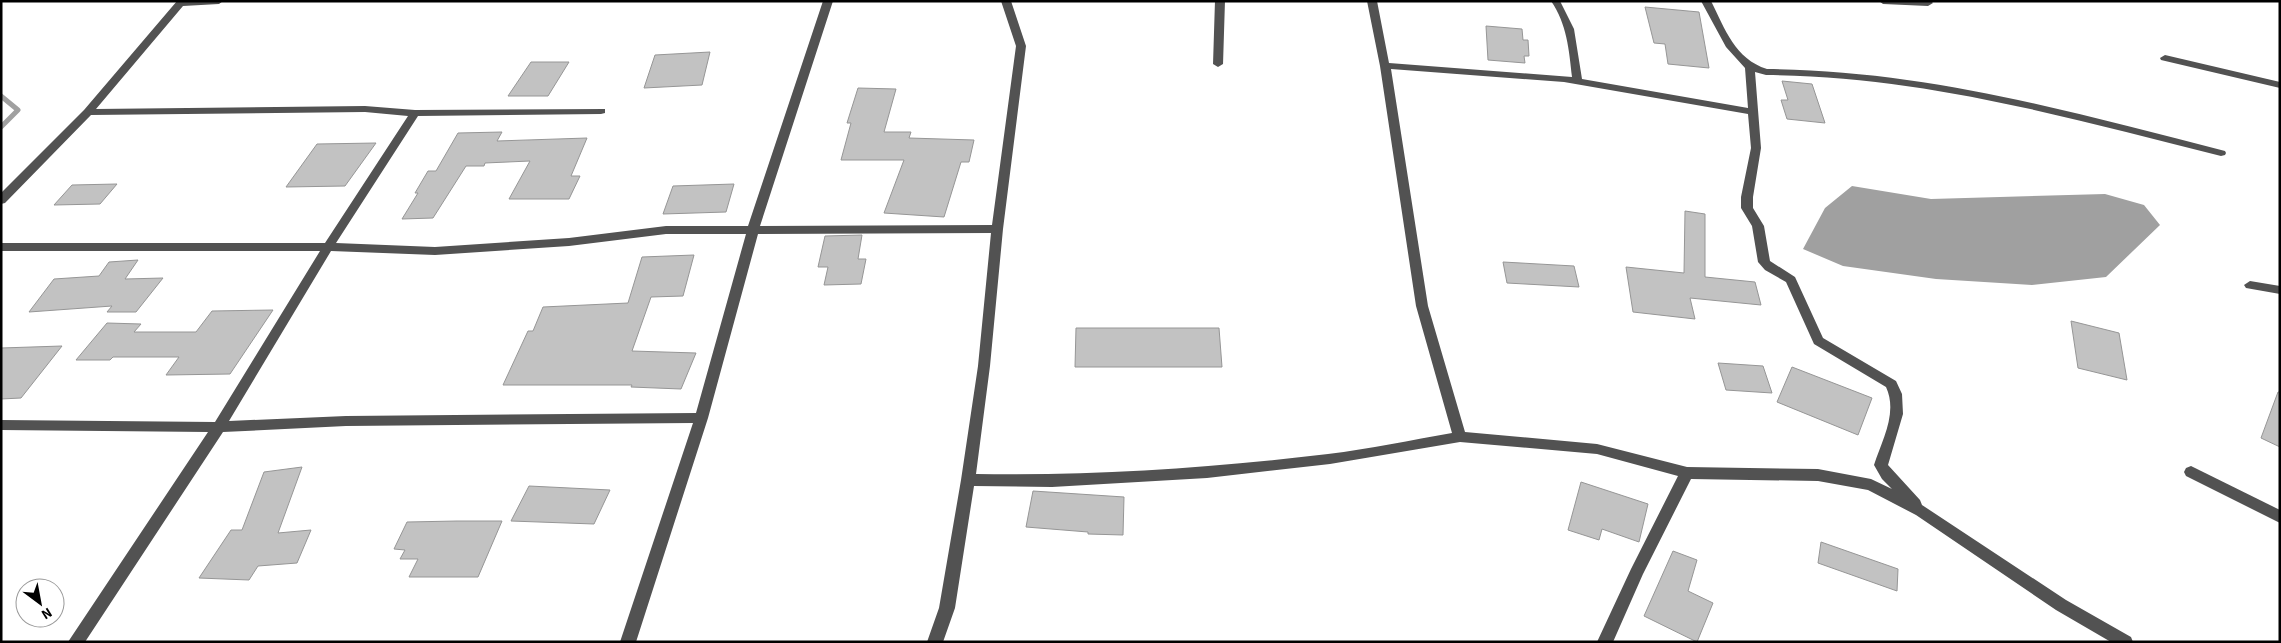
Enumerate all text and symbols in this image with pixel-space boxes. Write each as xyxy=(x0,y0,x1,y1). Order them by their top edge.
north arrow xyxy=(15,578,65,628)
text: N xyxy=(37,602,56,624)

